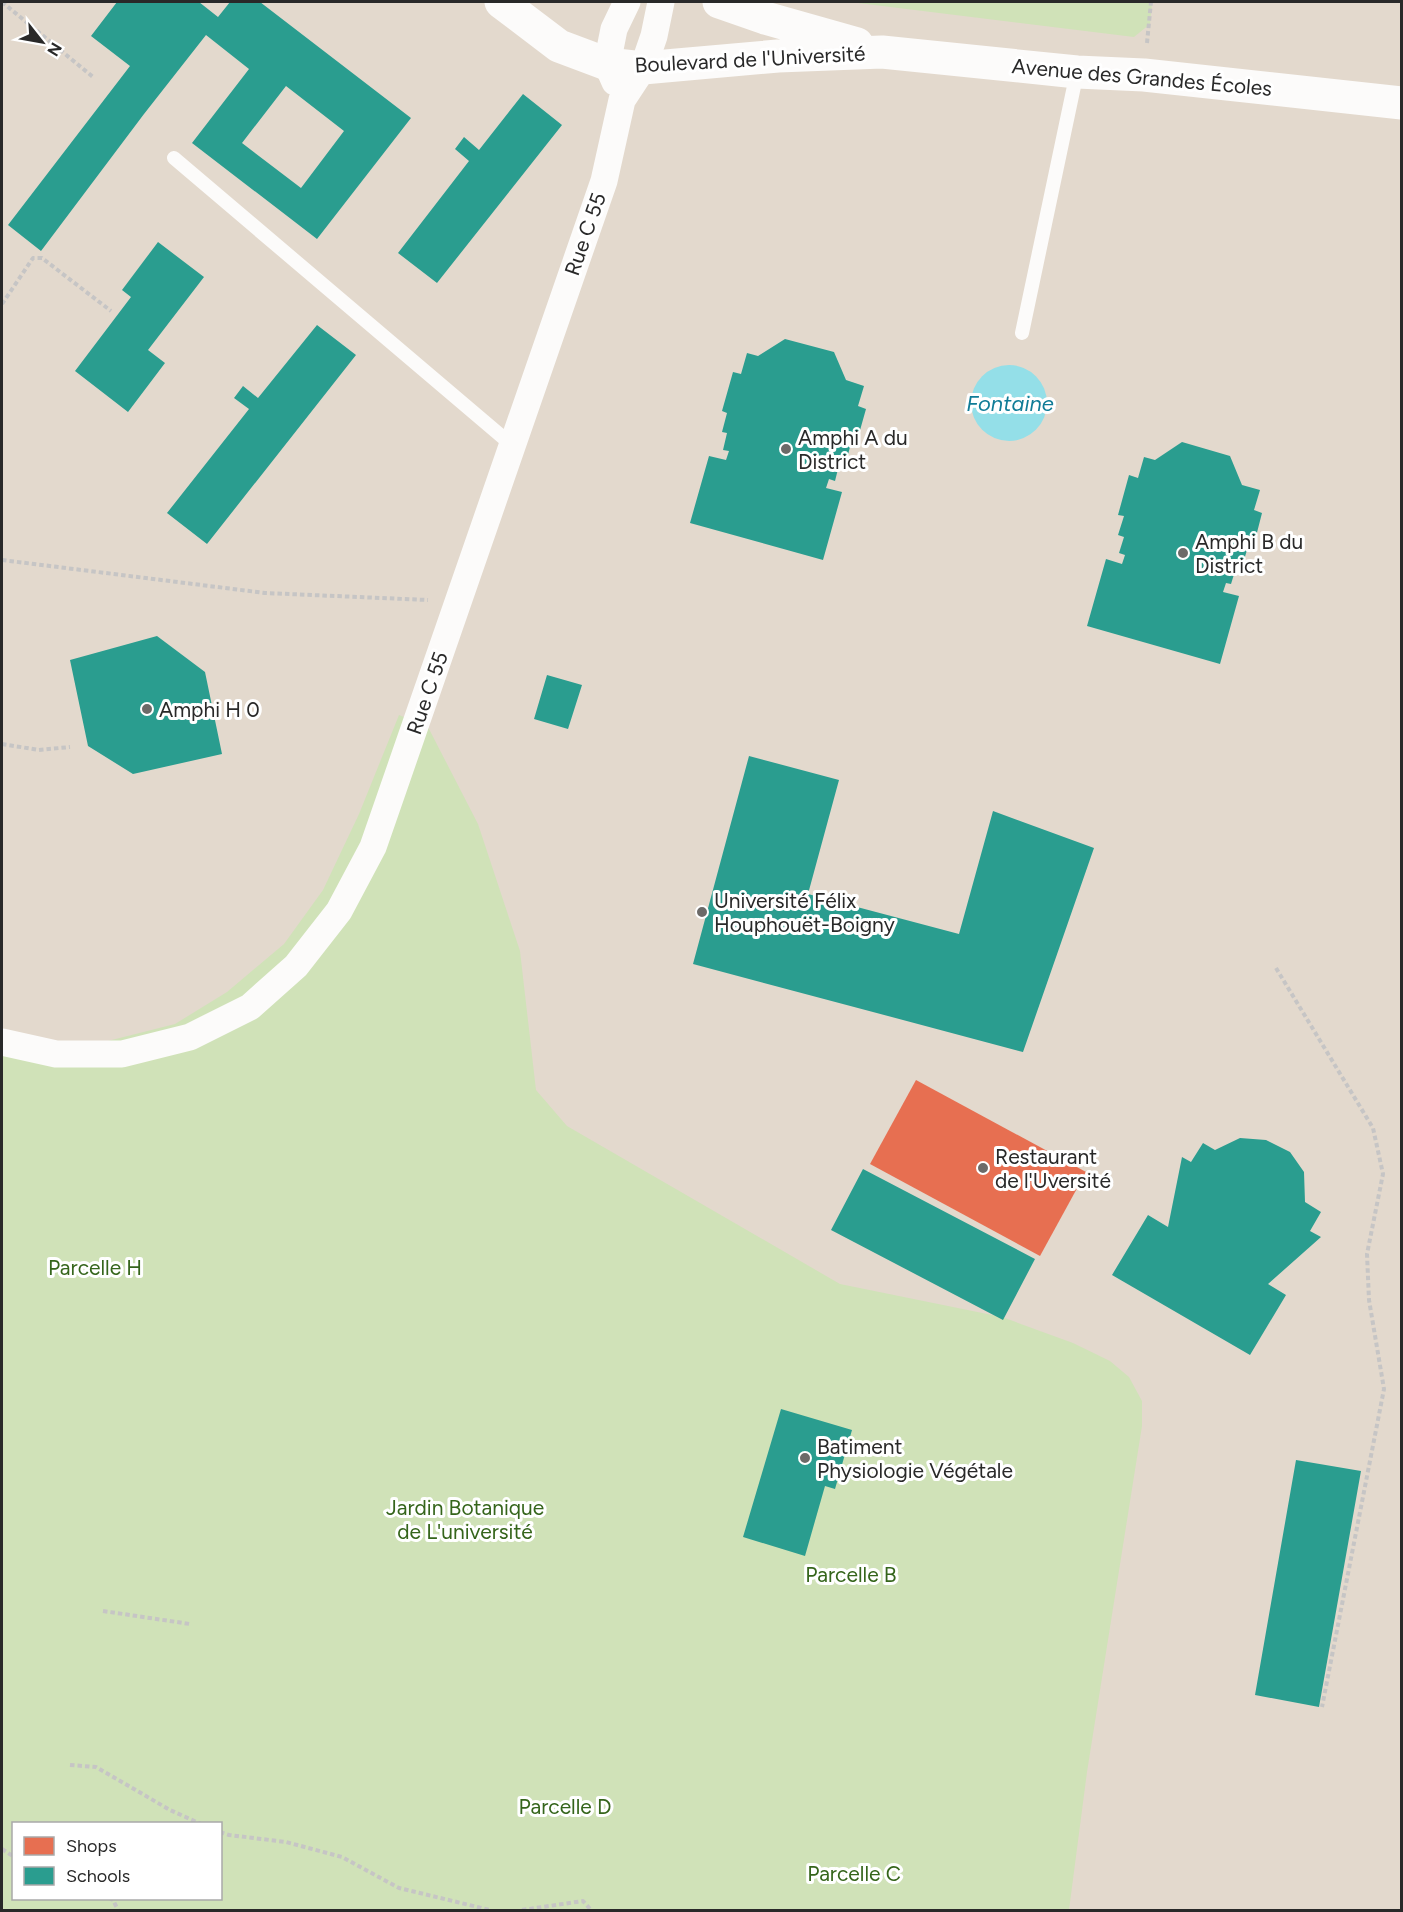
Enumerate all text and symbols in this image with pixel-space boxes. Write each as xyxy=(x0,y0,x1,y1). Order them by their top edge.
north arrow xyxy=(12,12,72,72)
text: N xyxy=(43,39,66,60)
street label: Boulevard de l'Université xyxy=(634,40,866,78)
street label: Avenue des Grandes Écoles xyxy=(1011,53,1273,101)
street label: Rue C 55 xyxy=(559,189,611,279)
water label: Fontaine xyxy=(966,390,1054,417)
place label: Amphi A du District xyxy=(798,425,908,474)
marker: Amphi A du District xyxy=(779,442,793,456)
place label: Amphi B du District xyxy=(1195,529,1303,578)
marker: Amphi B du District xyxy=(1176,546,1190,560)
street label: Rue C 55 xyxy=(401,648,453,738)
place label: Amphi H 0 xyxy=(159,697,260,722)
marker: Amphi H 0 xyxy=(140,702,154,716)
place label: Université Félix Houphouët-Boigny xyxy=(714,888,895,937)
marker: Université Félix Houphouët-Boigny xyxy=(695,905,709,919)
place label: Restaurant de l'Uversité xyxy=(995,1144,1111,1193)
marker: Restaurant de l'Uversité xyxy=(976,1161,990,1175)
park label: Parcelle H xyxy=(48,1255,142,1280)
place label: Batiment Physiologie Végétale xyxy=(817,1434,1013,1483)
marker: Batiment Physiologie Végétale xyxy=(798,1451,812,1465)
park label: Jardin Botanique de L'université xyxy=(386,1495,544,1544)
park label: Parcelle B xyxy=(805,1562,897,1587)
park label: Parcelle D xyxy=(519,1794,611,1819)
legend xyxy=(12,1822,222,1900)
text: Shops xyxy=(66,1835,117,1857)
park label: Parcelle C xyxy=(807,1861,901,1886)
text: Schools xyxy=(66,1865,130,1887)

